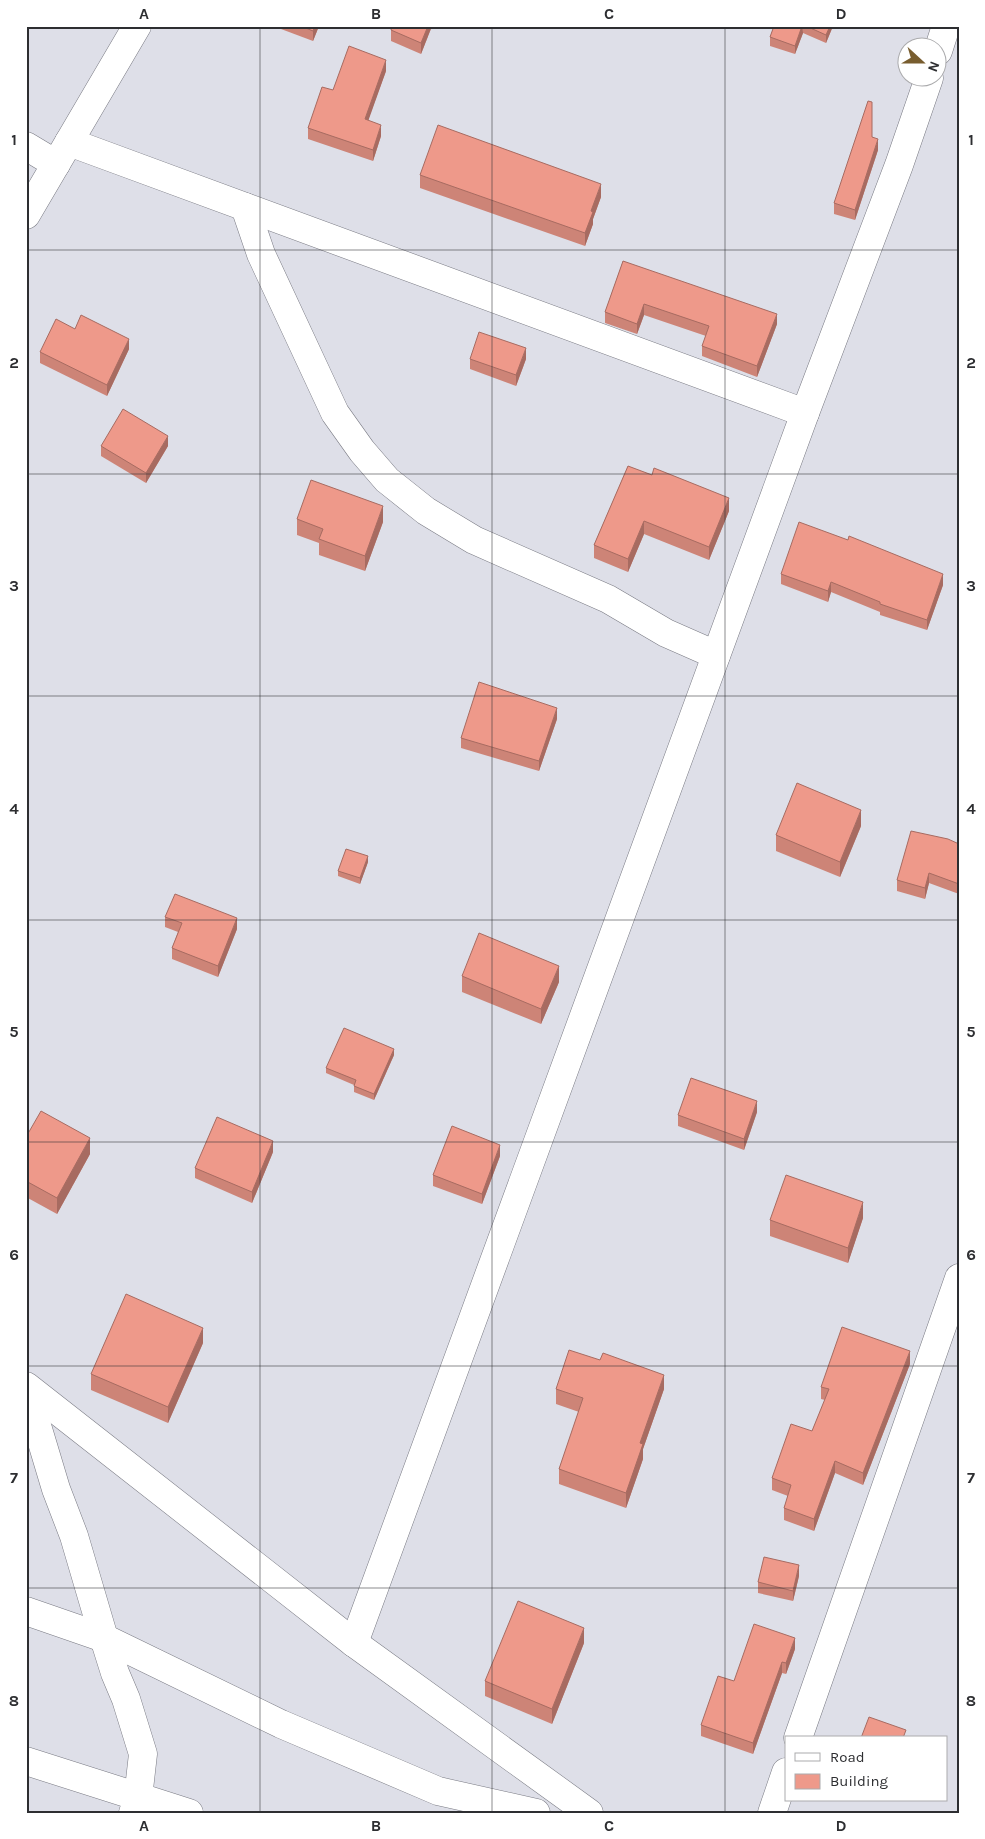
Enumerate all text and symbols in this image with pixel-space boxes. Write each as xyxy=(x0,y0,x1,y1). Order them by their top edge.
text: A xyxy=(139,4,149,23)
text: B xyxy=(371,4,381,23)
text: C xyxy=(604,4,614,23)
text: D xyxy=(836,4,847,23)
north arrow xyxy=(898,38,948,88)
text: N xyxy=(924,59,943,74)
text: 1 xyxy=(11,130,17,149)
text: 1 xyxy=(968,130,974,149)
text: 2 xyxy=(9,353,19,372)
text: 2 xyxy=(966,353,976,372)
text: 3 xyxy=(9,576,19,595)
text: 3 xyxy=(966,576,976,595)
text: 4 xyxy=(9,799,19,818)
text: 4 xyxy=(966,799,976,818)
text: 5 xyxy=(9,1022,19,1041)
text: 5 xyxy=(966,1022,976,1041)
text: 6 xyxy=(9,1245,19,1264)
text: 6 xyxy=(966,1245,976,1264)
text: 7 xyxy=(10,1468,18,1487)
text: 7 xyxy=(967,1468,975,1487)
text: 8 xyxy=(9,1691,19,1710)
text: 8 xyxy=(966,1691,976,1710)
legend xyxy=(785,1736,948,1802)
text: Road xyxy=(830,1748,865,1766)
text: Building xyxy=(830,1772,888,1790)
text: A xyxy=(139,1816,149,1835)
text: B xyxy=(371,1816,381,1835)
text: C xyxy=(604,1816,614,1835)
text: D xyxy=(836,1816,847,1835)

